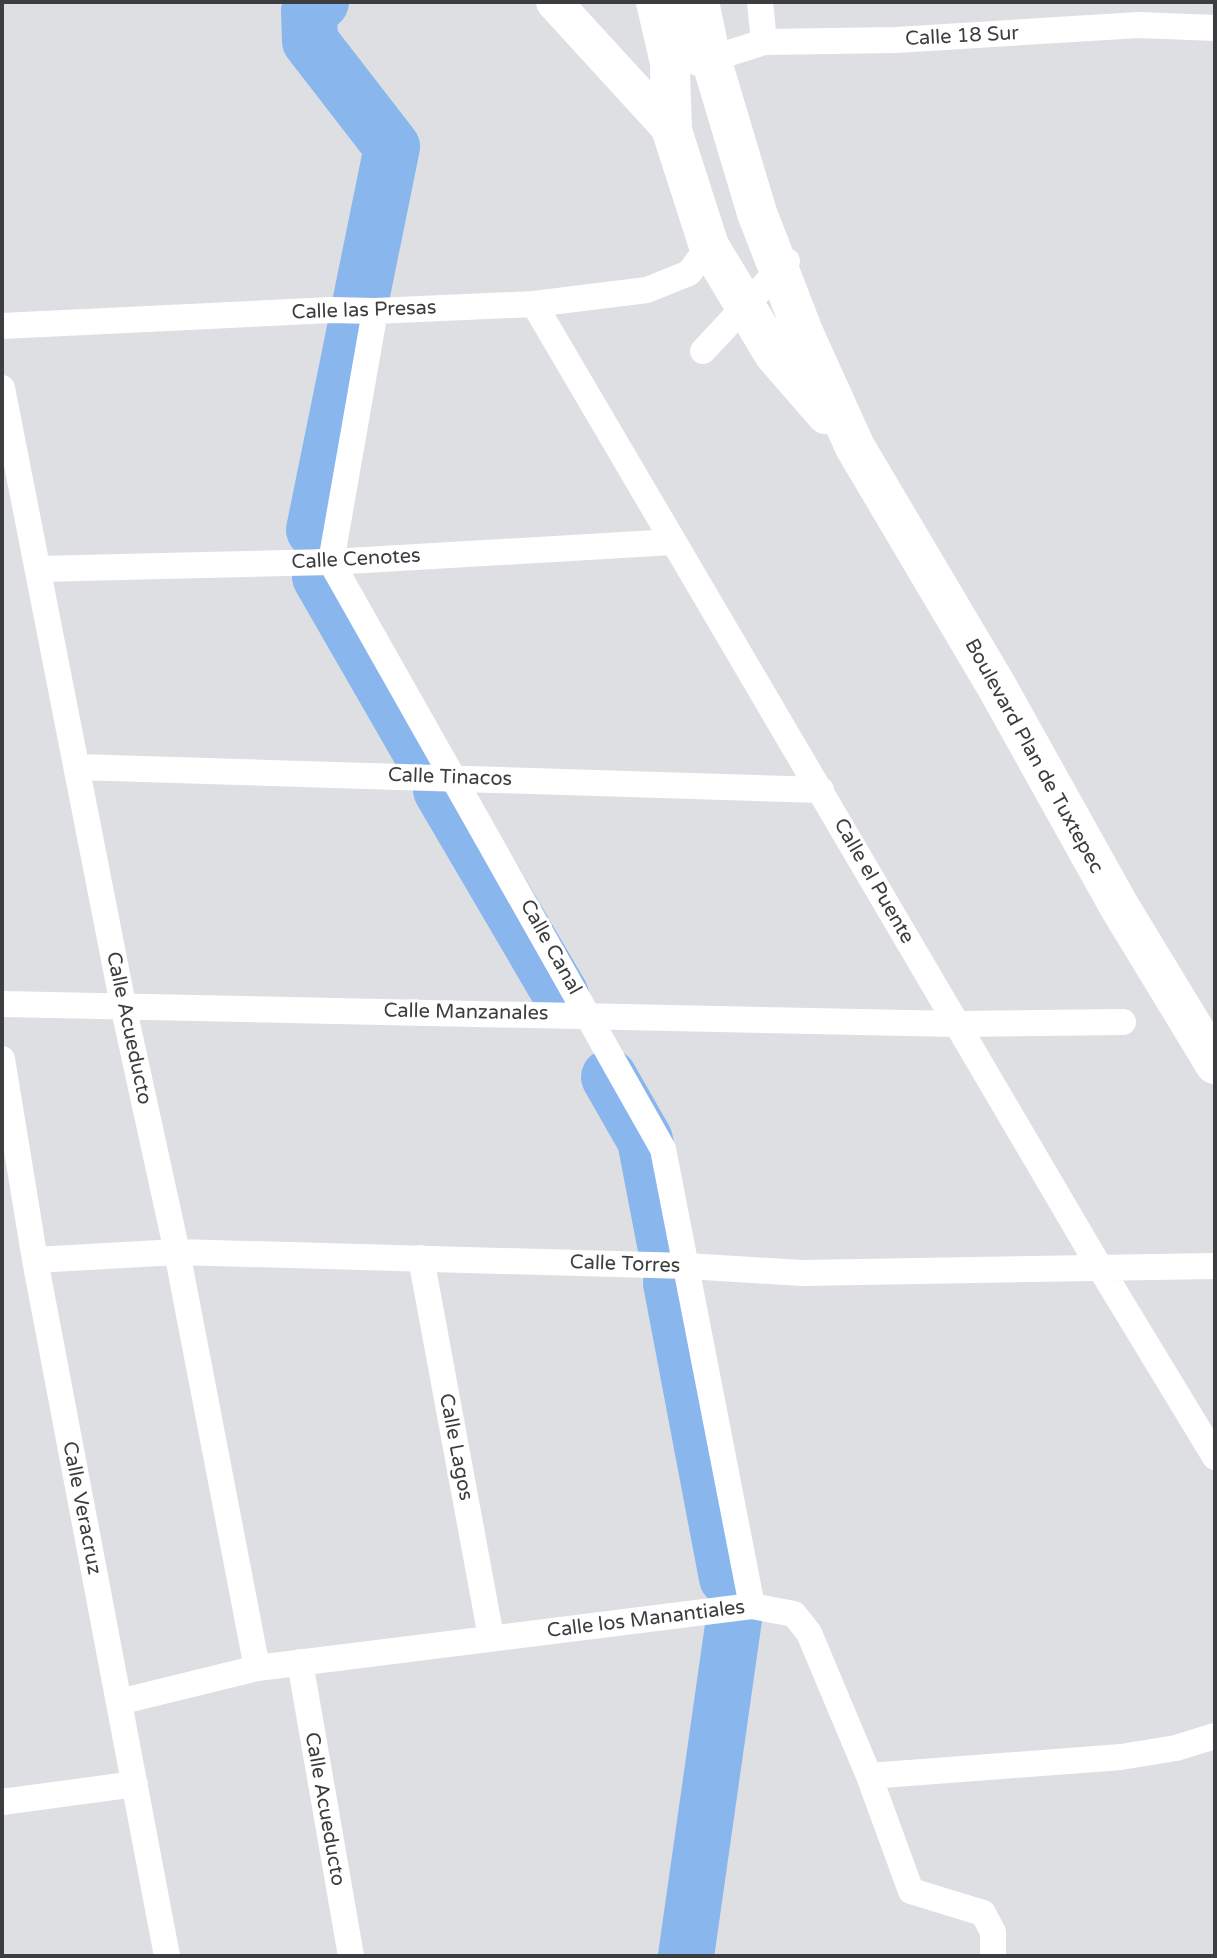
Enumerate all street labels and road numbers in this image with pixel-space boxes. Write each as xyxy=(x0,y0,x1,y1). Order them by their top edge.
street label: Calle 18 Sur xyxy=(904,21,1020,51)
street label: Calle las Presas xyxy=(291,295,437,325)
street label: Calle Cenotes xyxy=(291,544,421,574)
street label: Boulevard Plan de Tuxtepec xyxy=(959,635,1109,877)
street label: Calle Tinacos xyxy=(387,763,513,791)
street label: Calle el Puente xyxy=(828,814,920,948)
street label: Calle Canal xyxy=(515,895,587,999)
street label: Calle Acueducto xyxy=(101,949,157,1107)
street label: Calle Manzanales xyxy=(383,999,549,1025)
street label: Calle Torres xyxy=(569,1250,681,1278)
street label: Calle Lagos xyxy=(434,1391,478,1503)
street label: Calle Veracruz xyxy=(57,1439,107,1577)
street label: Calle los Manantiales xyxy=(546,1595,746,1643)
street label: Calle Acueducto xyxy=(300,1730,350,1888)

